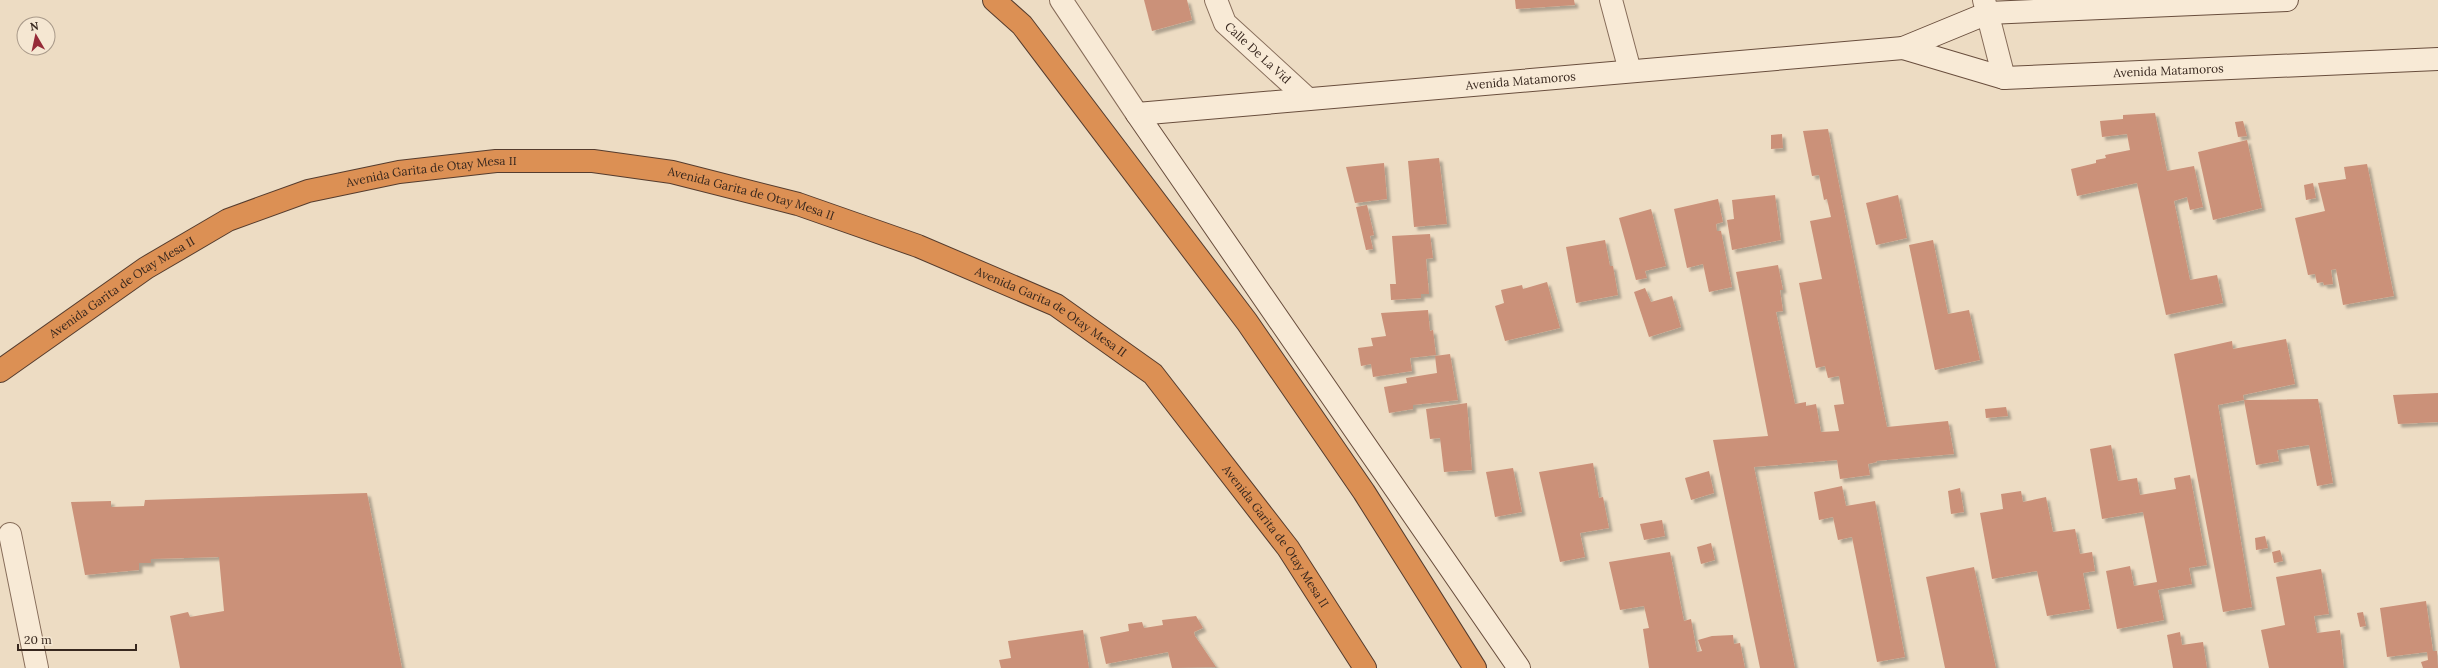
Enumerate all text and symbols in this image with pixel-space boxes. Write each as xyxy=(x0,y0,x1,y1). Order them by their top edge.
north arrow xyxy=(16,16,56,56)
text: N xyxy=(29,18,40,34)
street label: Calle De La Vid xyxy=(1222,19,1294,87)
street label: Avenida Matamoros xyxy=(2112,60,2224,80)
street label: Avenida Matamoros xyxy=(1464,68,1577,93)
street label: Avenida Garita de Otay Mesa II xyxy=(344,153,517,190)
street label: Avenida Garita de Otay Mesa II xyxy=(666,163,836,223)
street label: Avenida Garita de Otay Mesa II xyxy=(45,233,197,342)
street label: Avenida Garita de Otay Mesa II xyxy=(972,263,1130,360)
street label: Avenida Garita de Otay Mesa II xyxy=(1219,461,1332,610)
scale bar xyxy=(18,626,136,652)
text: 20 m xyxy=(24,632,52,647)

